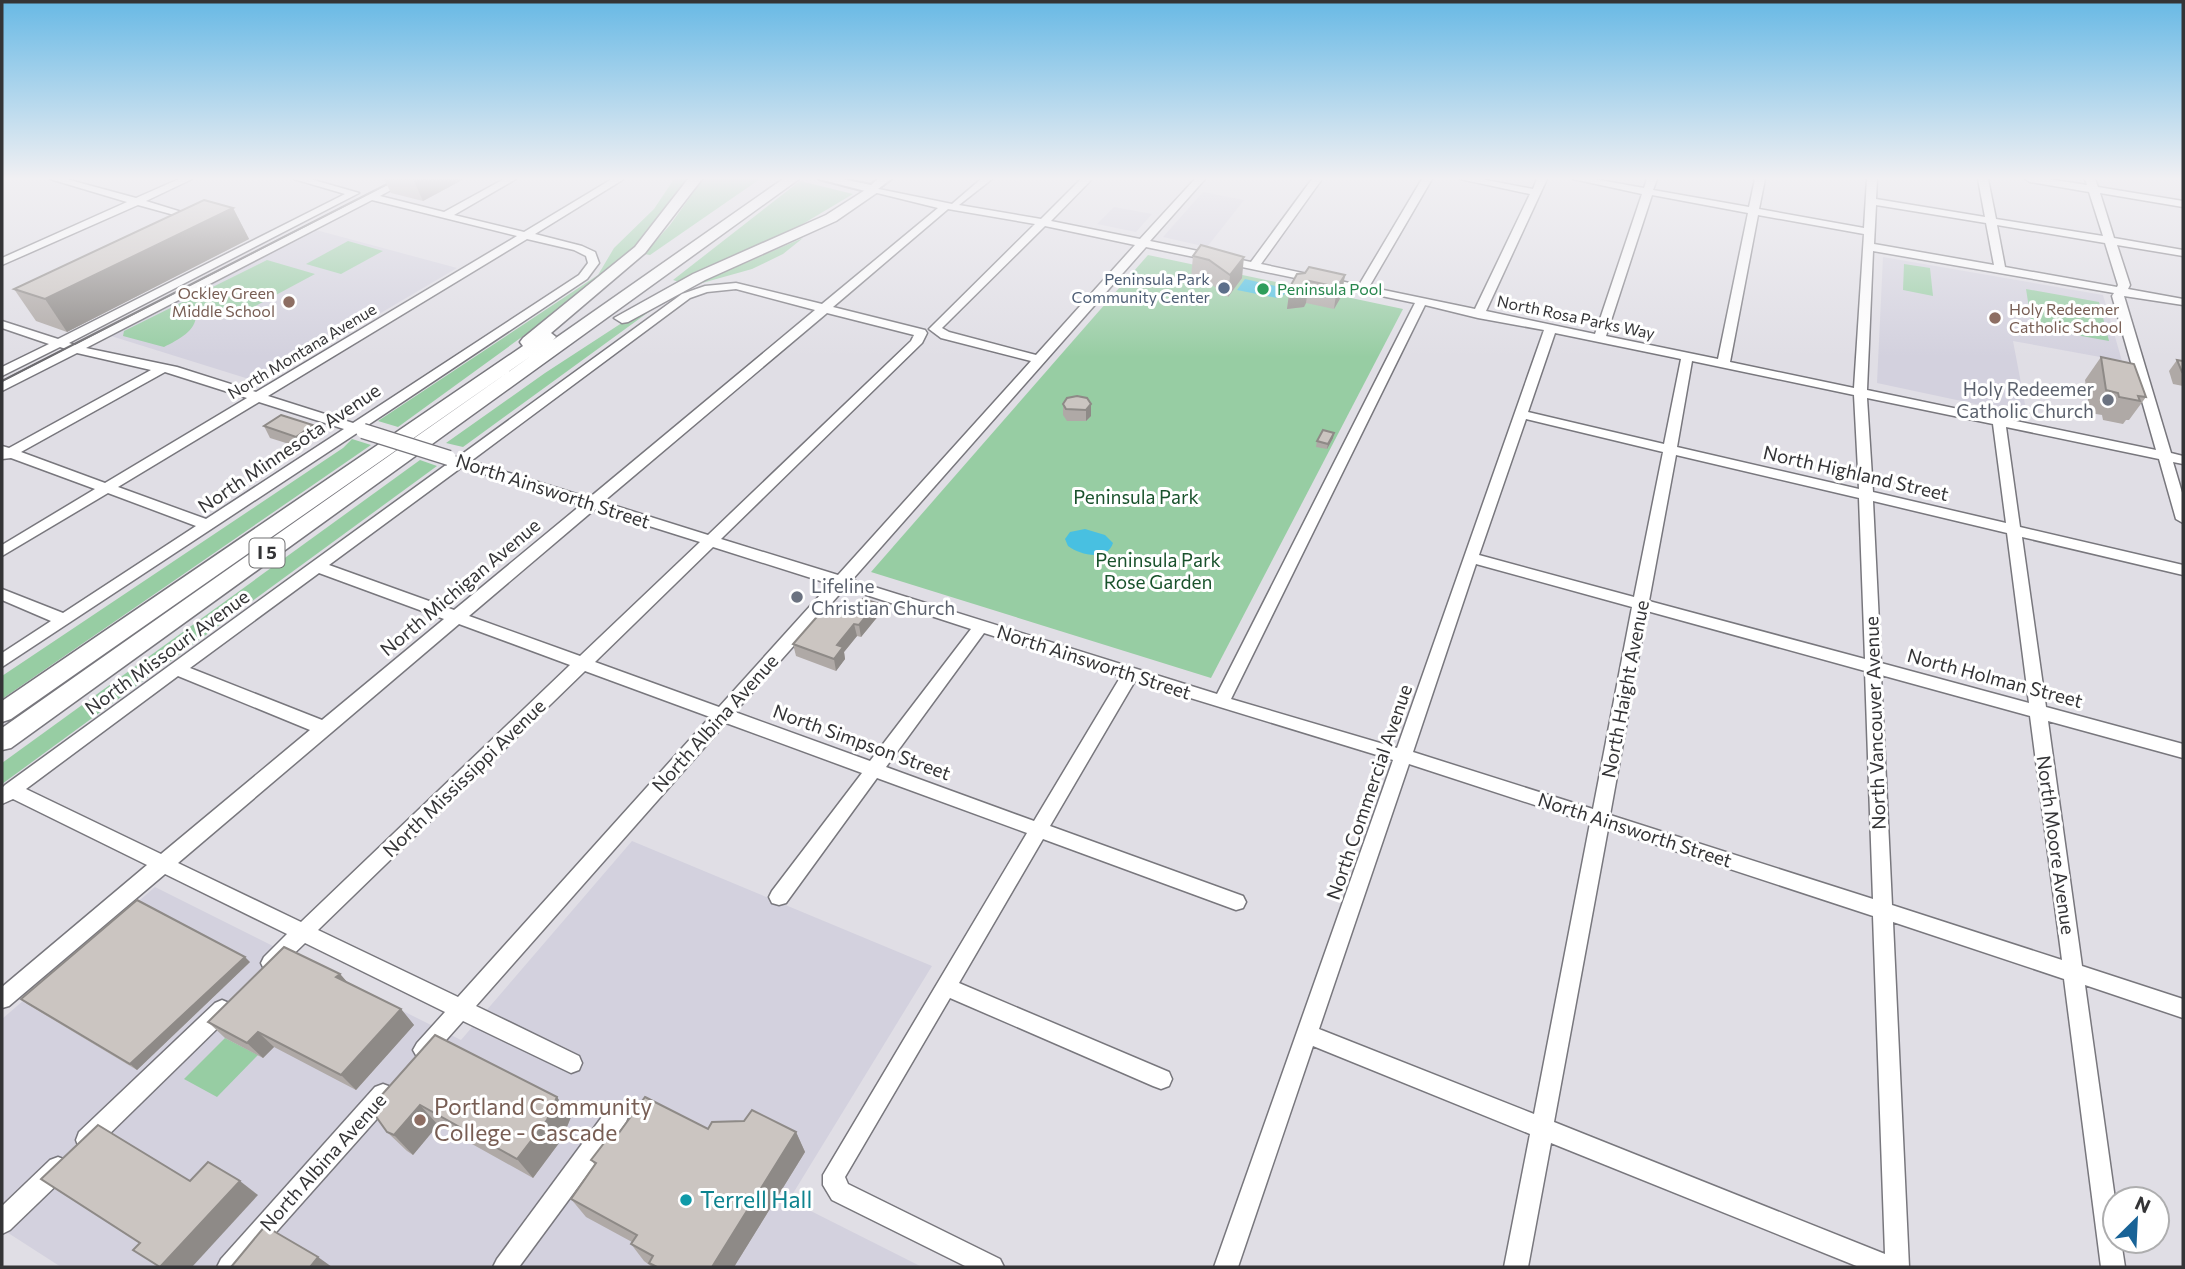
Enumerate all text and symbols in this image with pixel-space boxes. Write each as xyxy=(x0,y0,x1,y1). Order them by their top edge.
place label: Peninsula Park Community Center xyxy=(1072,269,1211,306)
place label: Peninsula Pool xyxy=(1277,279,1382,298)
marker: Peninsula Park Community Center xyxy=(1216,280,1232,296)
marker: Peninsula Pool xyxy=(1255,281,1271,297)
place label: Ockley Green Middle School xyxy=(172,283,275,320)
street label: North Rosa Parks Way xyxy=(1495,290,1657,343)
marker: Ockley Green Middle School xyxy=(281,294,297,310)
street label: North Montana Avenue xyxy=(224,299,379,402)
place label: Holy Redeemer Catholic School xyxy=(2009,299,2122,336)
marker: Holy Redeemer Catholic School xyxy=(1987,310,2003,326)
place label: Holy Redeemer Catholic Church xyxy=(1956,377,2094,422)
street label: North Minnesota Avenue xyxy=(193,378,384,517)
marker: Holy Redeemer Catholic Church xyxy=(2100,392,2116,408)
street label: North Highland Street xyxy=(1761,440,1951,505)
street label: North Ainsworth Street xyxy=(453,448,653,533)
park label: Peninsula Park xyxy=(1073,485,1199,508)
street label: North Michigan Avenue xyxy=(375,513,544,660)
road number: I 5 xyxy=(250,538,284,568)
park label: Peninsula Park Rose Garden xyxy=(1095,548,1221,593)
place label: Lifeline Christian Church xyxy=(811,574,955,619)
street label: North Missouri Avenue xyxy=(80,584,253,719)
marker: Lifeline Christian Church xyxy=(789,589,805,605)
street label: North Haight Avenue xyxy=(1596,598,1653,780)
street label: North Vancouver Avenue xyxy=(1859,616,1890,830)
street label: North Ainsworth Street xyxy=(994,619,1194,704)
street label: North Holman Street xyxy=(1905,643,2086,712)
street label: North Albina Avenue xyxy=(647,649,783,796)
street label: North Commercial Avenue xyxy=(1321,681,1416,903)
street label: North Mississippi Avenue xyxy=(378,694,550,861)
street label: North Simpson Street xyxy=(770,699,954,784)
street label: North Moore Avenue xyxy=(2033,754,2080,936)
street label: North Ainsworth Street xyxy=(1535,787,1735,872)
street label: North Albina Avenue xyxy=(255,1088,391,1235)
place label: Portland Community College - Cascade xyxy=(434,1092,652,1146)
marker: Portland Community College - Cascade xyxy=(412,1112,428,1128)
place label: Terrell Hall xyxy=(700,1185,812,1213)
north arrow xyxy=(2101,1185,2171,1255)
text: N xyxy=(2132,1191,2154,1217)
marker: Terrell Hall xyxy=(678,1192,694,1208)

